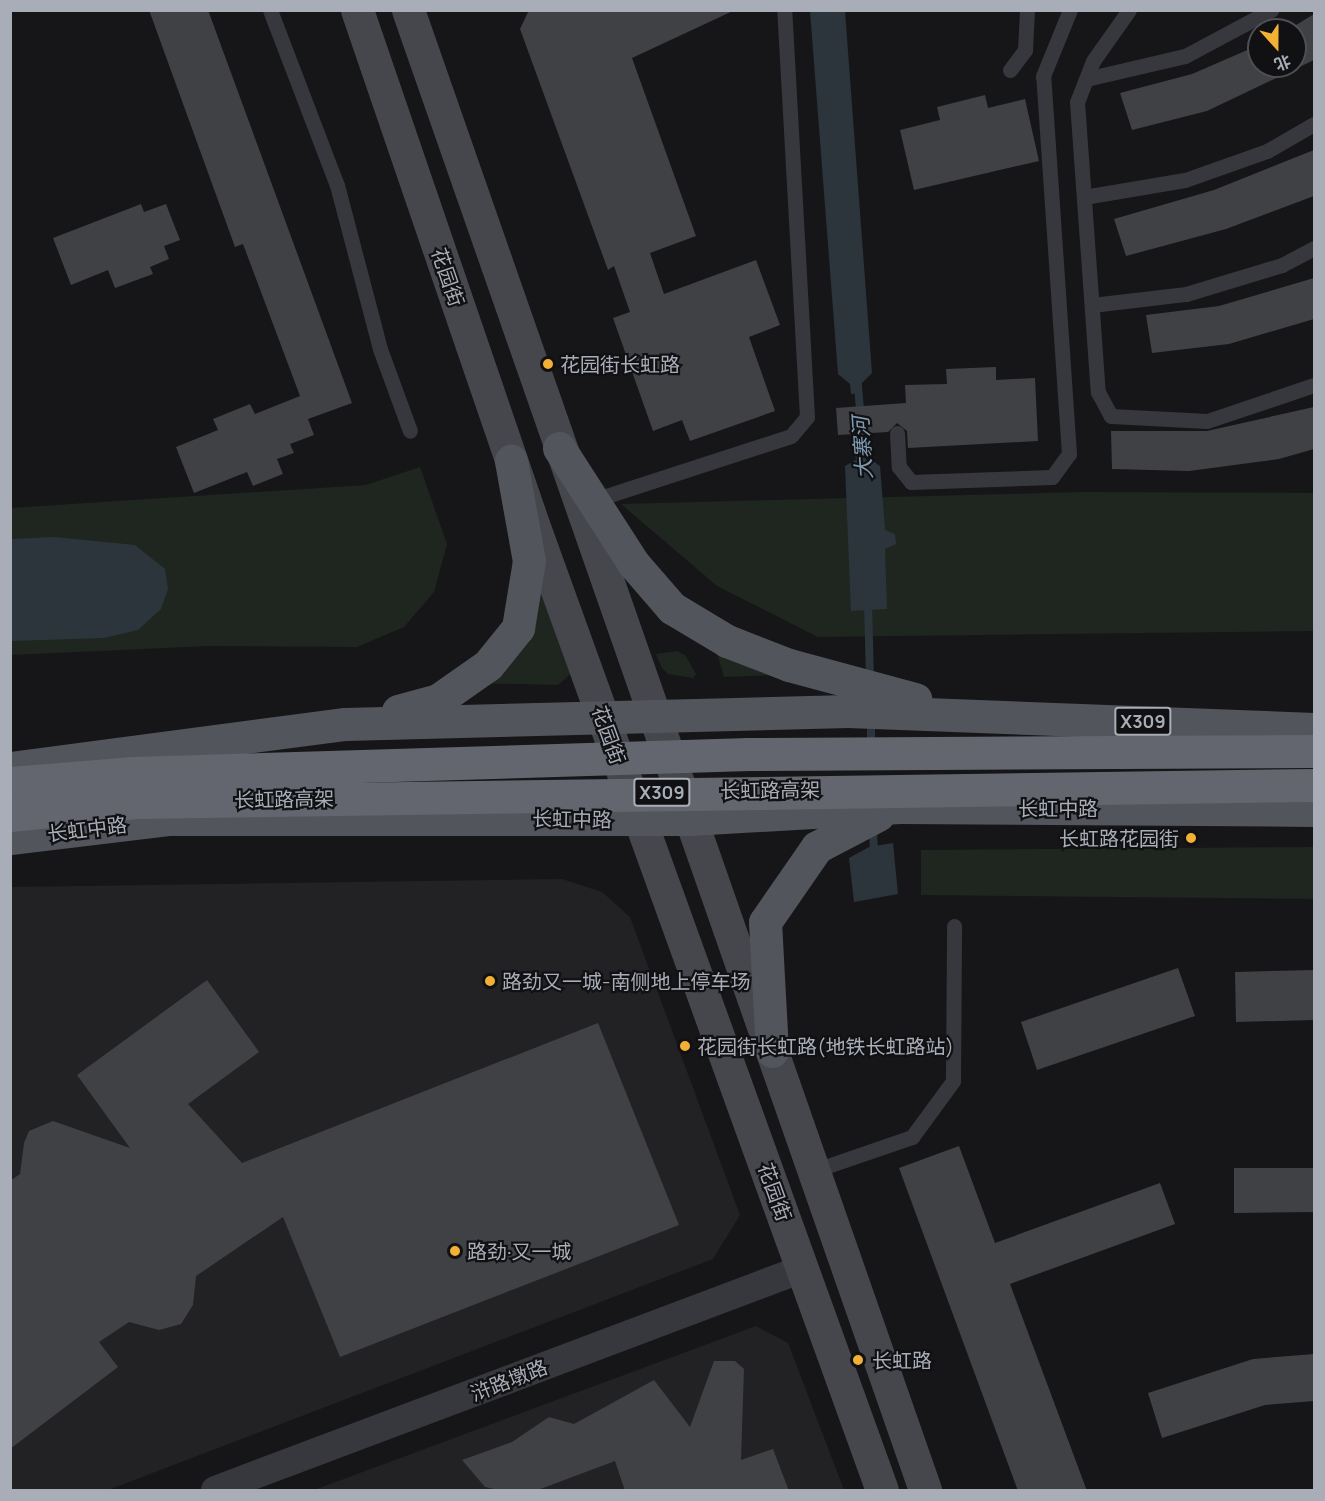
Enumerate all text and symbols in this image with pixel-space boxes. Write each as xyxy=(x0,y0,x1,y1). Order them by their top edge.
north arrow xyxy=(1247,18,1307,78)
text: 北 xyxy=(1271,50,1294,76)
street label: 花园街 xyxy=(427,245,469,309)
place label: 花园街长虹路 xyxy=(560,352,680,376)
marker: 花园街长虹路 xyxy=(541,357,555,371)
water label: 大寨河 xyxy=(847,416,877,480)
street label: 花园街 xyxy=(587,703,631,767)
road number: X309 xyxy=(1113,706,1173,736)
road number: X309 xyxy=(632,777,692,807)
street label: 长虹路高架 xyxy=(720,777,820,803)
street label: 长虹路高架 xyxy=(234,786,334,812)
street label: 长虹中路 xyxy=(1018,796,1098,820)
street label: 长虹中路 xyxy=(532,806,612,832)
street label: 长虹中路 xyxy=(46,812,128,846)
place label: 长虹路花园街 xyxy=(1059,826,1179,850)
marker: 长虹路花园街 xyxy=(1184,831,1198,845)
place label: 路劲又一城-南侧地上停车场 xyxy=(502,969,750,993)
marker: 路劲又一城-南侧地上停车场 xyxy=(483,974,497,988)
place label: 花园街长虹路(地铁长虹路站) xyxy=(697,1034,954,1058)
marker: 花园街长虹路(地铁长虹路站) xyxy=(678,1039,692,1053)
street label: 花园街 xyxy=(753,1160,797,1224)
place label: 路劲·又一城 xyxy=(467,1239,572,1263)
marker: 路劲·又一城 xyxy=(448,1244,462,1258)
place label: 长虹路 xyxy=(872,1348,932,1372)
marker: 长虹路 xyxy=(849,1351,867,1369)
street label: 浒路墩路 xyxy=(467,1354,551,1406)

